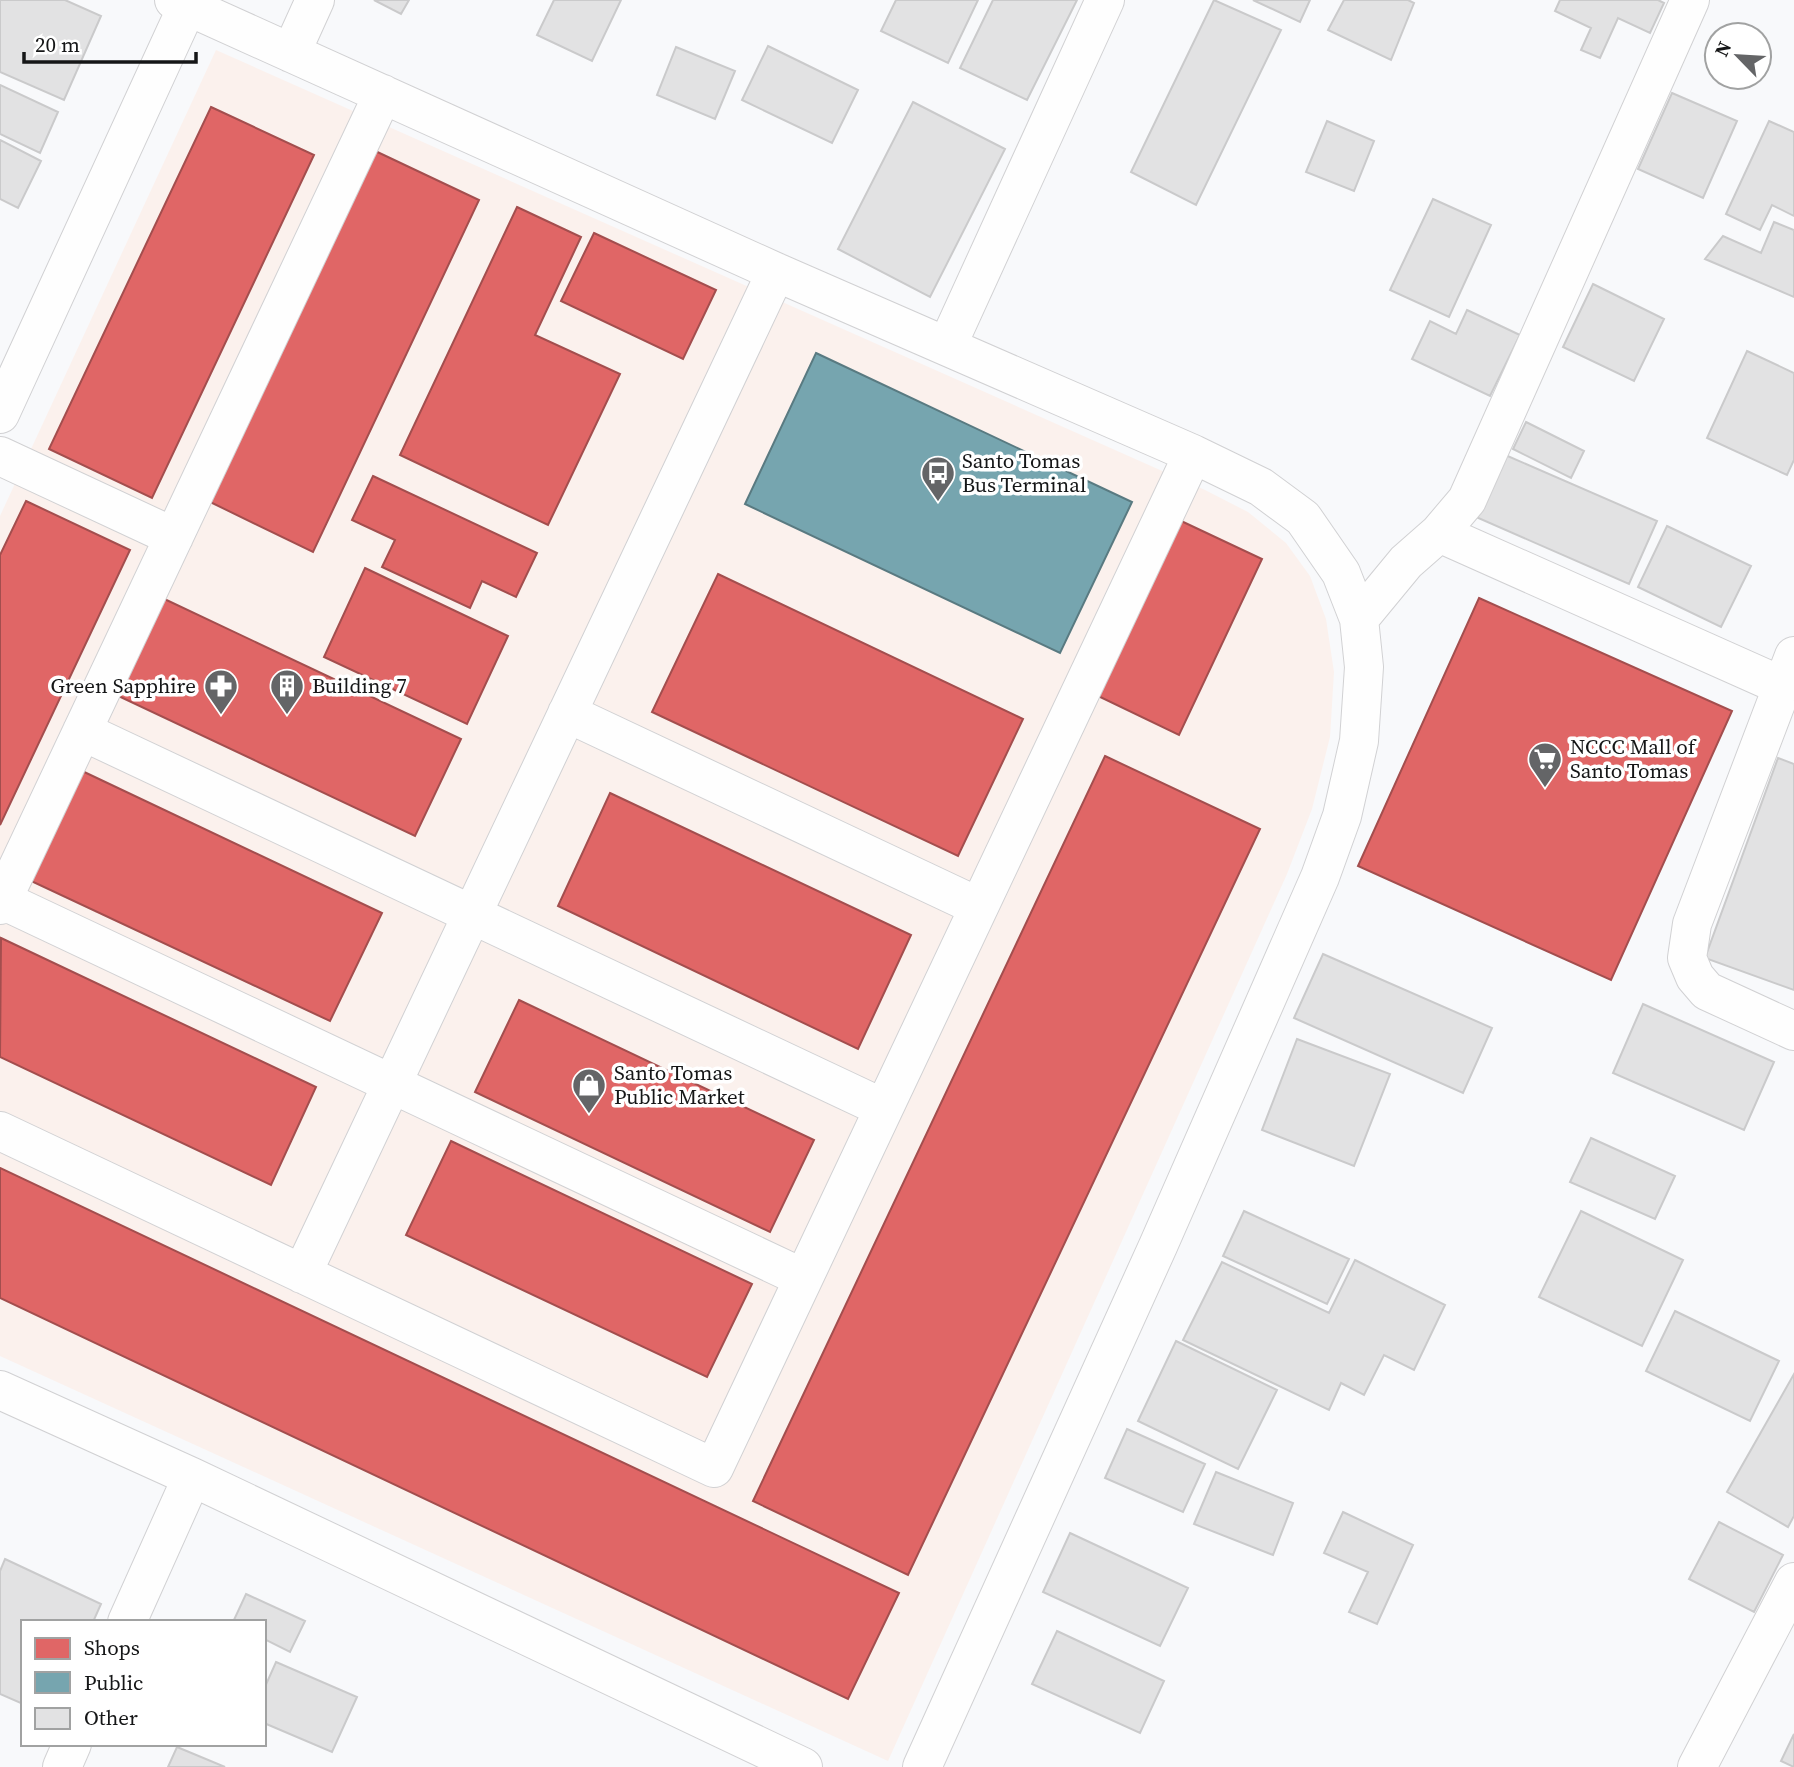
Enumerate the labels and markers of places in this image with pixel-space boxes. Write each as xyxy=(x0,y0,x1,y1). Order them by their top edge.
place label: Santo Tomas Bus Terminal xyxy=(962,446,1086,499)
bus stop icon: Santo Tomas Bus Terminal xyxy=(919,454,957,503)
pharmacy icon: Green Sapphire xyxy=(202,667,240,716)
building icon: Building 7 xyxy=(268,667,306,716)
place label: Green Sapphire xyxy=(51,671,196,700)
place label: Building 7 xyxy=(312,671,407,700)
place label: NCCC Mall of Santo Tomas xyxy=(1570,732,1697,785)
supermarket icon: NCCC Mall of Santo Tomas xyxy=(1526,740,1564,789)
place label: Santo Tomas Public Market xyxy=(614,1058,745,1111)
shop icon: Santo Tomas Public Market xyxy=(570,1066,608,1115)

